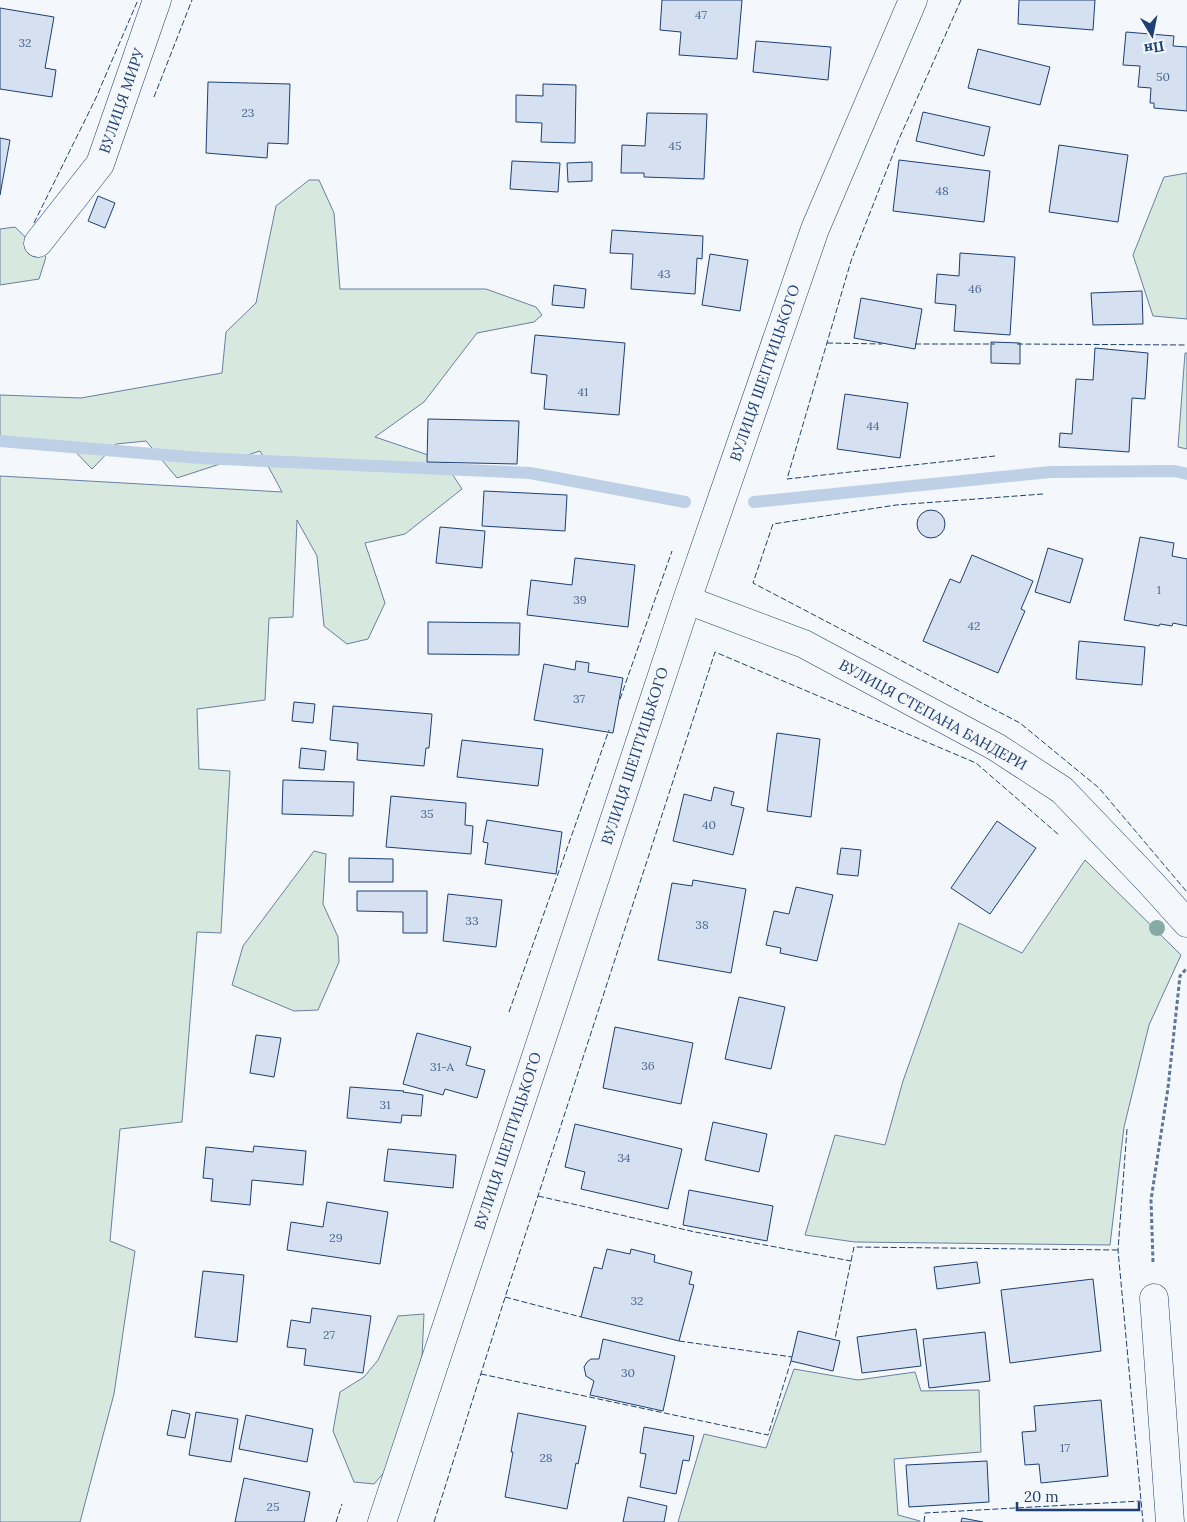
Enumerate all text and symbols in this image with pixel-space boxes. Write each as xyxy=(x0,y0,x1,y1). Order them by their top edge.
house number: 47 xyxy=(695,7,707,22)
north arrow xyxy=(1127,10,1177,60)
house number: 32 xyxy=(18,35,32,50)
text: Пн xyxy=(1143,37,1166,58)
street label: ВУЛИЦЯ МИРУ xyxy=(95,45,149,156)
house number: 50 xyxy=(1156,69,1170,84)
house number: 23 xyxy=(242,105,255,120)
house number: 45 xyxy=(668,138,682,153)
house number: 48 xyxy=(935,183,949,198)
house number: 43 xyxy=(657,266,671,281)
house number: 46 xyxy=(968,281,982,296)
street label: ВУЛИЦЯ ШЕПТИЦЬКОГО xyxy=(725,282,804,464)
house number: 41 xyxy=(578,384,588,399)
house number: 44 xyxy=(866,418,880,433)
house number: 1 xyxy=(1157,582,1161,597)
house number: 39 xyxy=(573,592,587,607)
house number: 42 xyxy=(968,618,980,633)
street label: ВУЛИЦЯ СТЕПАНА БАНДЕРИ xyxy=(836,655,1031,774)
street label: ВУЛИЦЯ ШЕПТИЦЬКОГО xyxy=(597,665,672,847)
house number: 37 xyxy=(573,691,585,706)
house number: 35 xyxy=(420,806,434,821)
house number: 40 xyxy=(702,817,716,832)
house number: 33 xyxy=(465,913,479,928)
house number: 38 xyxy=(695,917,709,932)
street label: ВУЛИЦЯ ШЕПТИЦЬКОГО xyxy=(470,1050,545,1232)
house number: 36 xyxy=(641,1058,655,1073)
house number: 31-А xyxy=(430,1059,455,1074)
house number: 31 xyxy=(379,1097,391,1112)
house number: 34 xyxy=(617,1150,631,1165)
house number: 29 xyxy=(329,1230,343,1245)
house number: 32 xyxy=(630,1293,644,1308)
house number: 27 xyxy=(323,1327,335,1342)
house number: 30 xyxy=(621,1365,635,1380)
house number: 17 xyxy=(1060,1440,1070,1455)
house number: 28 xyxy=(539,1450,553,1465)
scale bar xyxy=(1017,1480,1140,1512)
text: 20 m xyxy=(1024,1487,1059,1506)
house number: 25 xyxy=(267,1499,279,1514)

